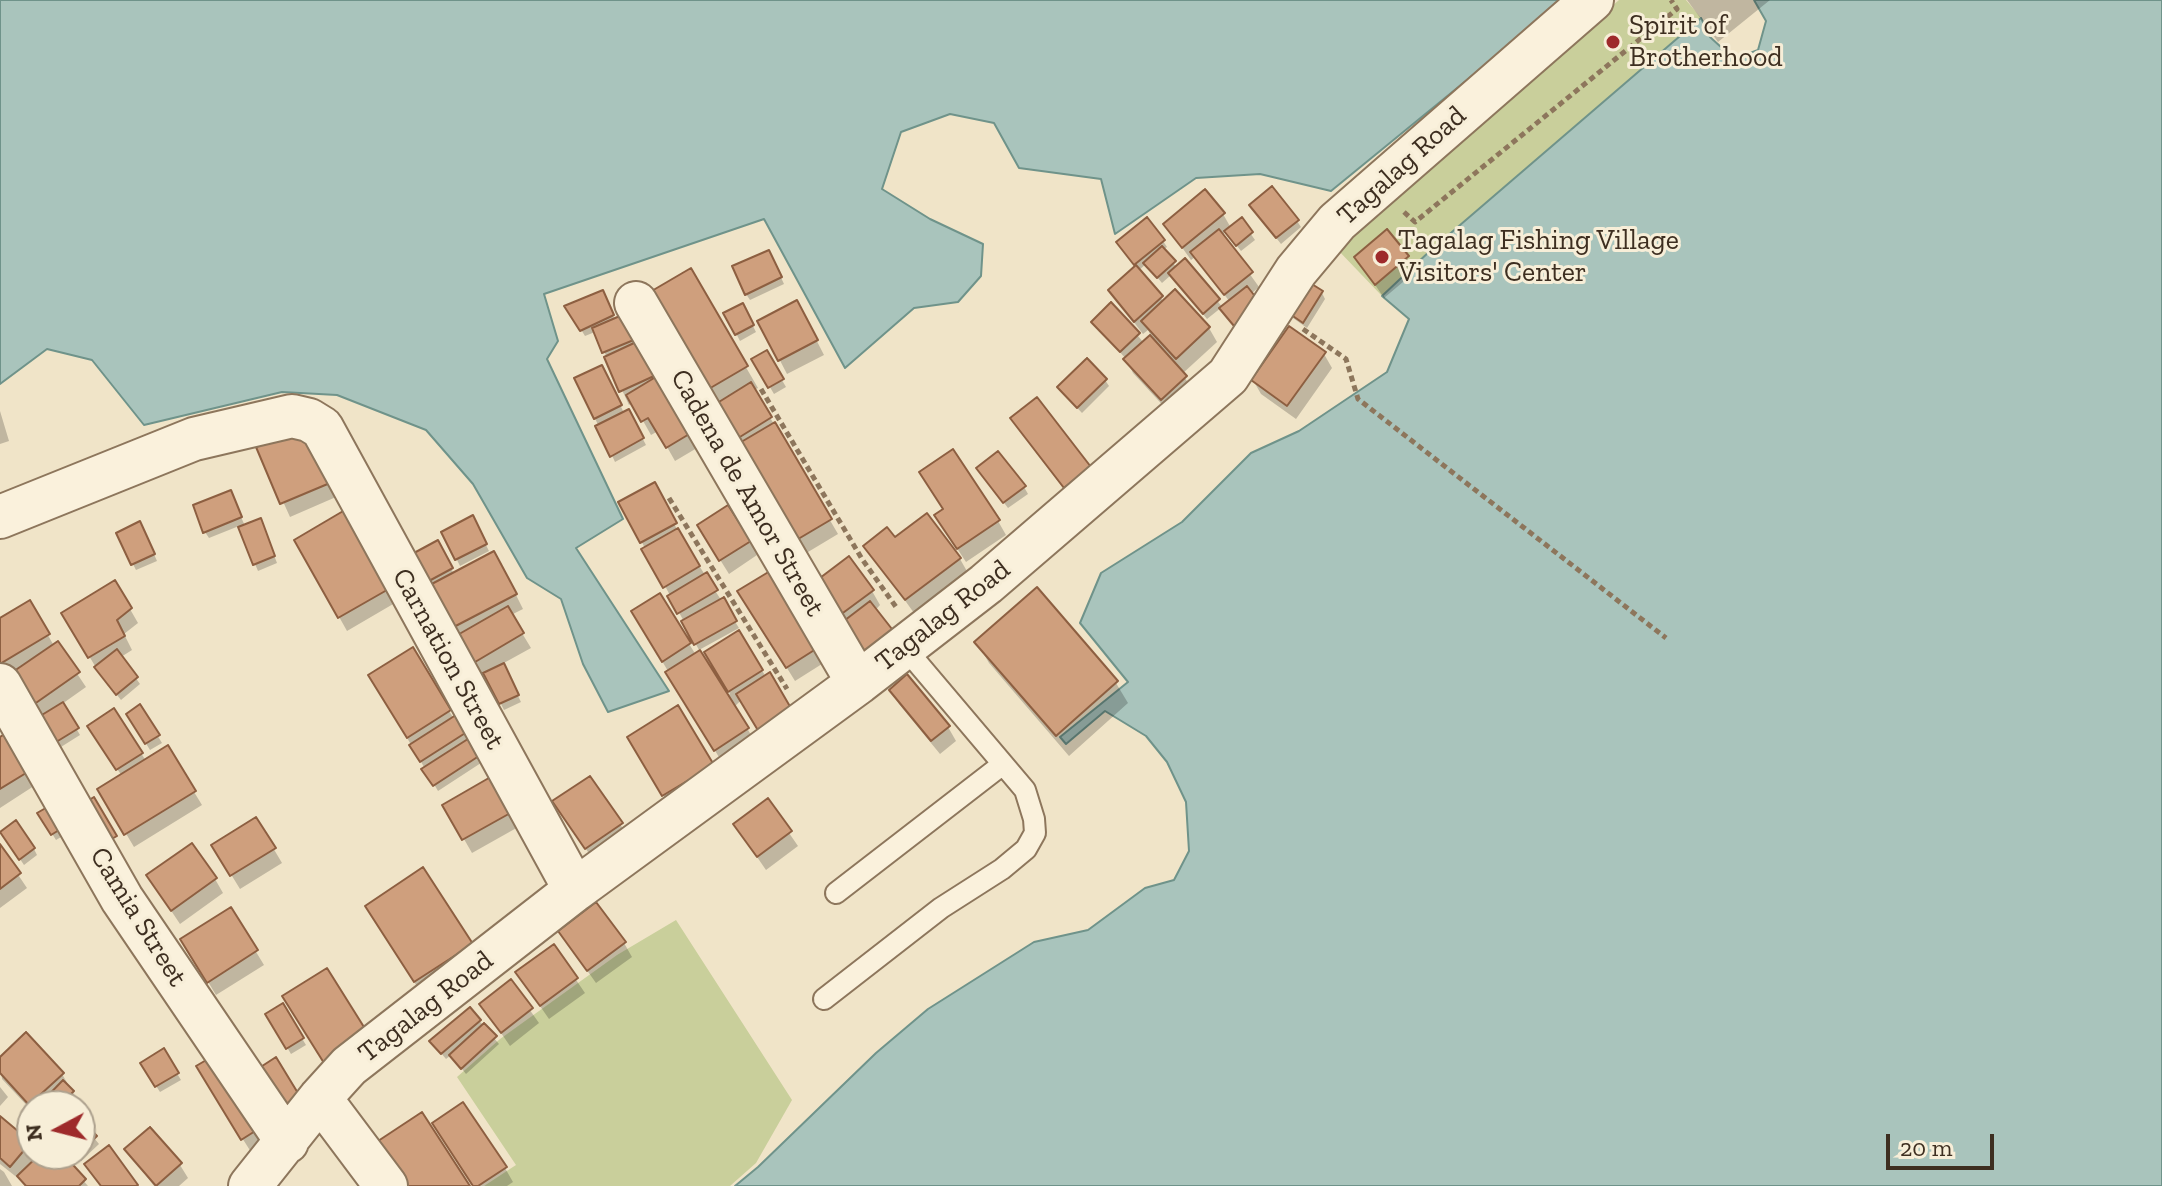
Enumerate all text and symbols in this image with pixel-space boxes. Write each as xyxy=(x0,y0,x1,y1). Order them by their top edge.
place label: Spirit of Brotherhood xyxy=(1629,9,1783,75)
marker: Spirit of Brotherhood xyxy=(1604,33,1622,51)
street label: Tagalag Road xyxy=(1331,99,1473,233)
place label: Tagalag Fishing Village Visitors' Center xyxy=(1398,224,1679,290)
marker: Tagalag Fishing Village Visitors' Center xyxy=(1373,248,1391,266)
street label: Cadena de Amor Street xyxy=(663,364,831,622)
street label: Tagalag Road xyxy=(869,553,1017,679)
street label: Carnation Street xyxy=(384,563,512,755)
street label: Camia Street xyxy=(82,841,194,993)
street label: Tagalag Road xyxy=(352,944,500,1070)
north arrow xyxy=(16,1090,96,1170)
scale bar xyxy=(1890,1118,1998,1168)
text: N xyxy=(19,1123,48,1143)
text: 20 m xyxy=(1900,1133,1952,1162)

